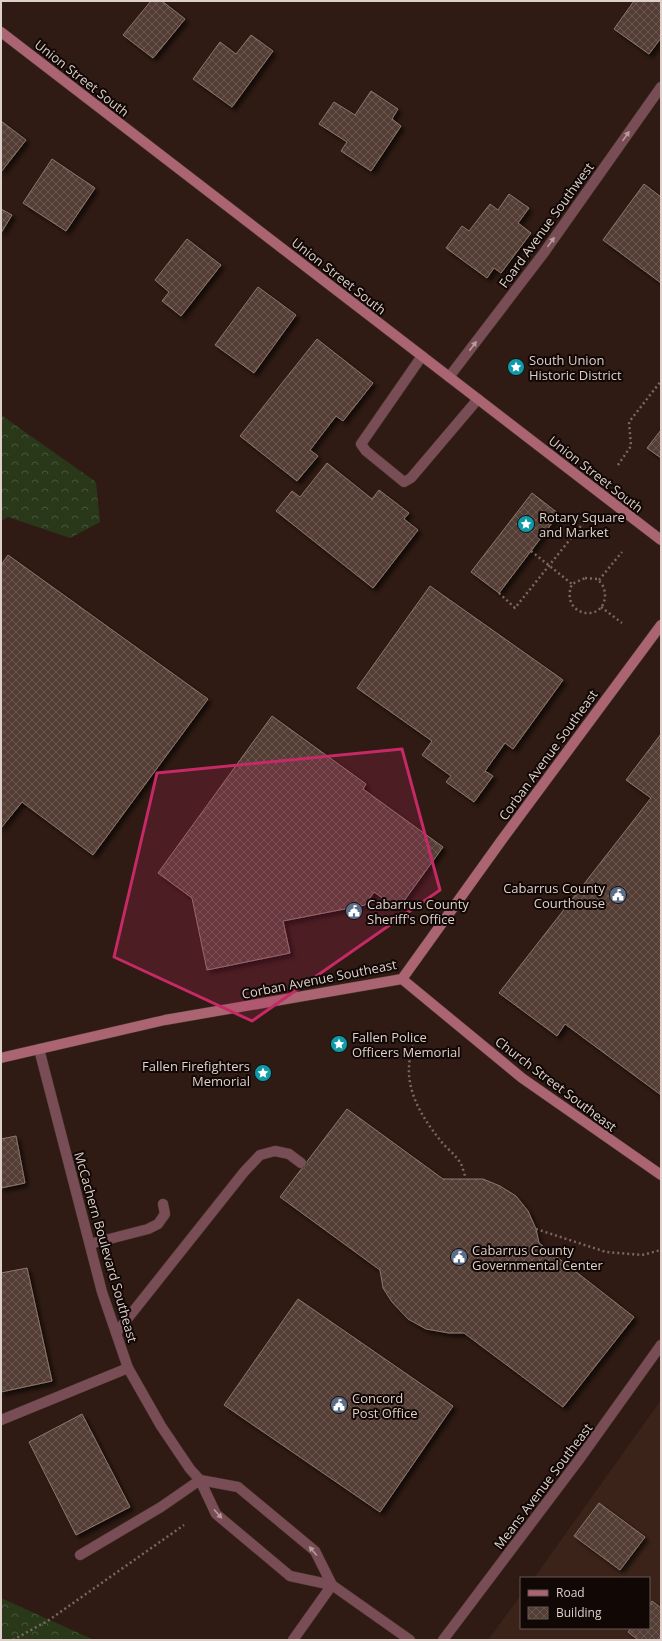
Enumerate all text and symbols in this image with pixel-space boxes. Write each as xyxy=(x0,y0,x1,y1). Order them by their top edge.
street label: Union Street South xyxy=(31,35,133,121)
one-way arrow xyxy=(622,131,631,142)
street label: Foard Avenue Southwest xyxy=(494,158,598,291)
street label: Union Street South xyxy=(288,233,390,319)
one-way arrow xyxy=(547,237,555,247)
one-way arrow xyxy=(468,340,477,351)
place label: South Union Historic District xyxy=(529,351,622,384)
place icon: South Union Historic District xyxy=(506,357,526,377)
street label: Union Street South xyxy=(545,431,647,517)
place label: Rotary Square and Market xyxy=(539,508,625,541)
place icon: Rotary Square and Market xyxy=(516,514,536,534)
street label: Corban Avenue Southeast xyxy=(494,686,602,824)
place label: Cabarrus County Courthouse xyxy=(503,879,605,912)
public building icon: Cabarrus County Courthouse xyxy=(608,885,628,905)
place label: Cabarrus County Sheriff's Office xyxy=(367,895,469,928)
public building icon: Cabarrus County Sheriff's Office xyxy=(344,901,364,921)
street label: Corban Avenue Southeast xyxy=(240,955,398,1003)
place label: Fallen Police Officers Memorial xyxy=(352,1028,461,1061)
street label: Church Street Southeast xyxy=(492,1032,621,1136)
place icon: Fallen Police Officers Memorial xyxy=(329,1034,349,1054)
place label: Fallen Firefighters Memorial xyxy=(142,1057,250,1090)
place icon: Fallen Firefighters Memorial xyxy=(253,1063,273,1083)
street label: McCachern Boulevard Southeast xyxy=(70,1150,142,1345)
place label: Cabarrus County Governmental Center xyxy=(472,1241,604,1274)
public building icon: Cabarrus County Governmental Center xyxy=(449,1247,469,1267)
place label: Concord Post Office xyxy=(352,1389,418,1422)
public building icon: Concord Post Office xyxy=(329,1395,349,1415)
street label: Means Avenue Southeast xyxy=(490,1419,597,1553)
one-way arrow xyxy=(214,1509,223,1520)
one-way arrow xyxy=(309,1546,318,1556)
legend xyxy=(520,1577,650,1629)
text: Road xyxy=(556,1584,585,1601)
text: Building xyxy=(556,1604,602,1621)

